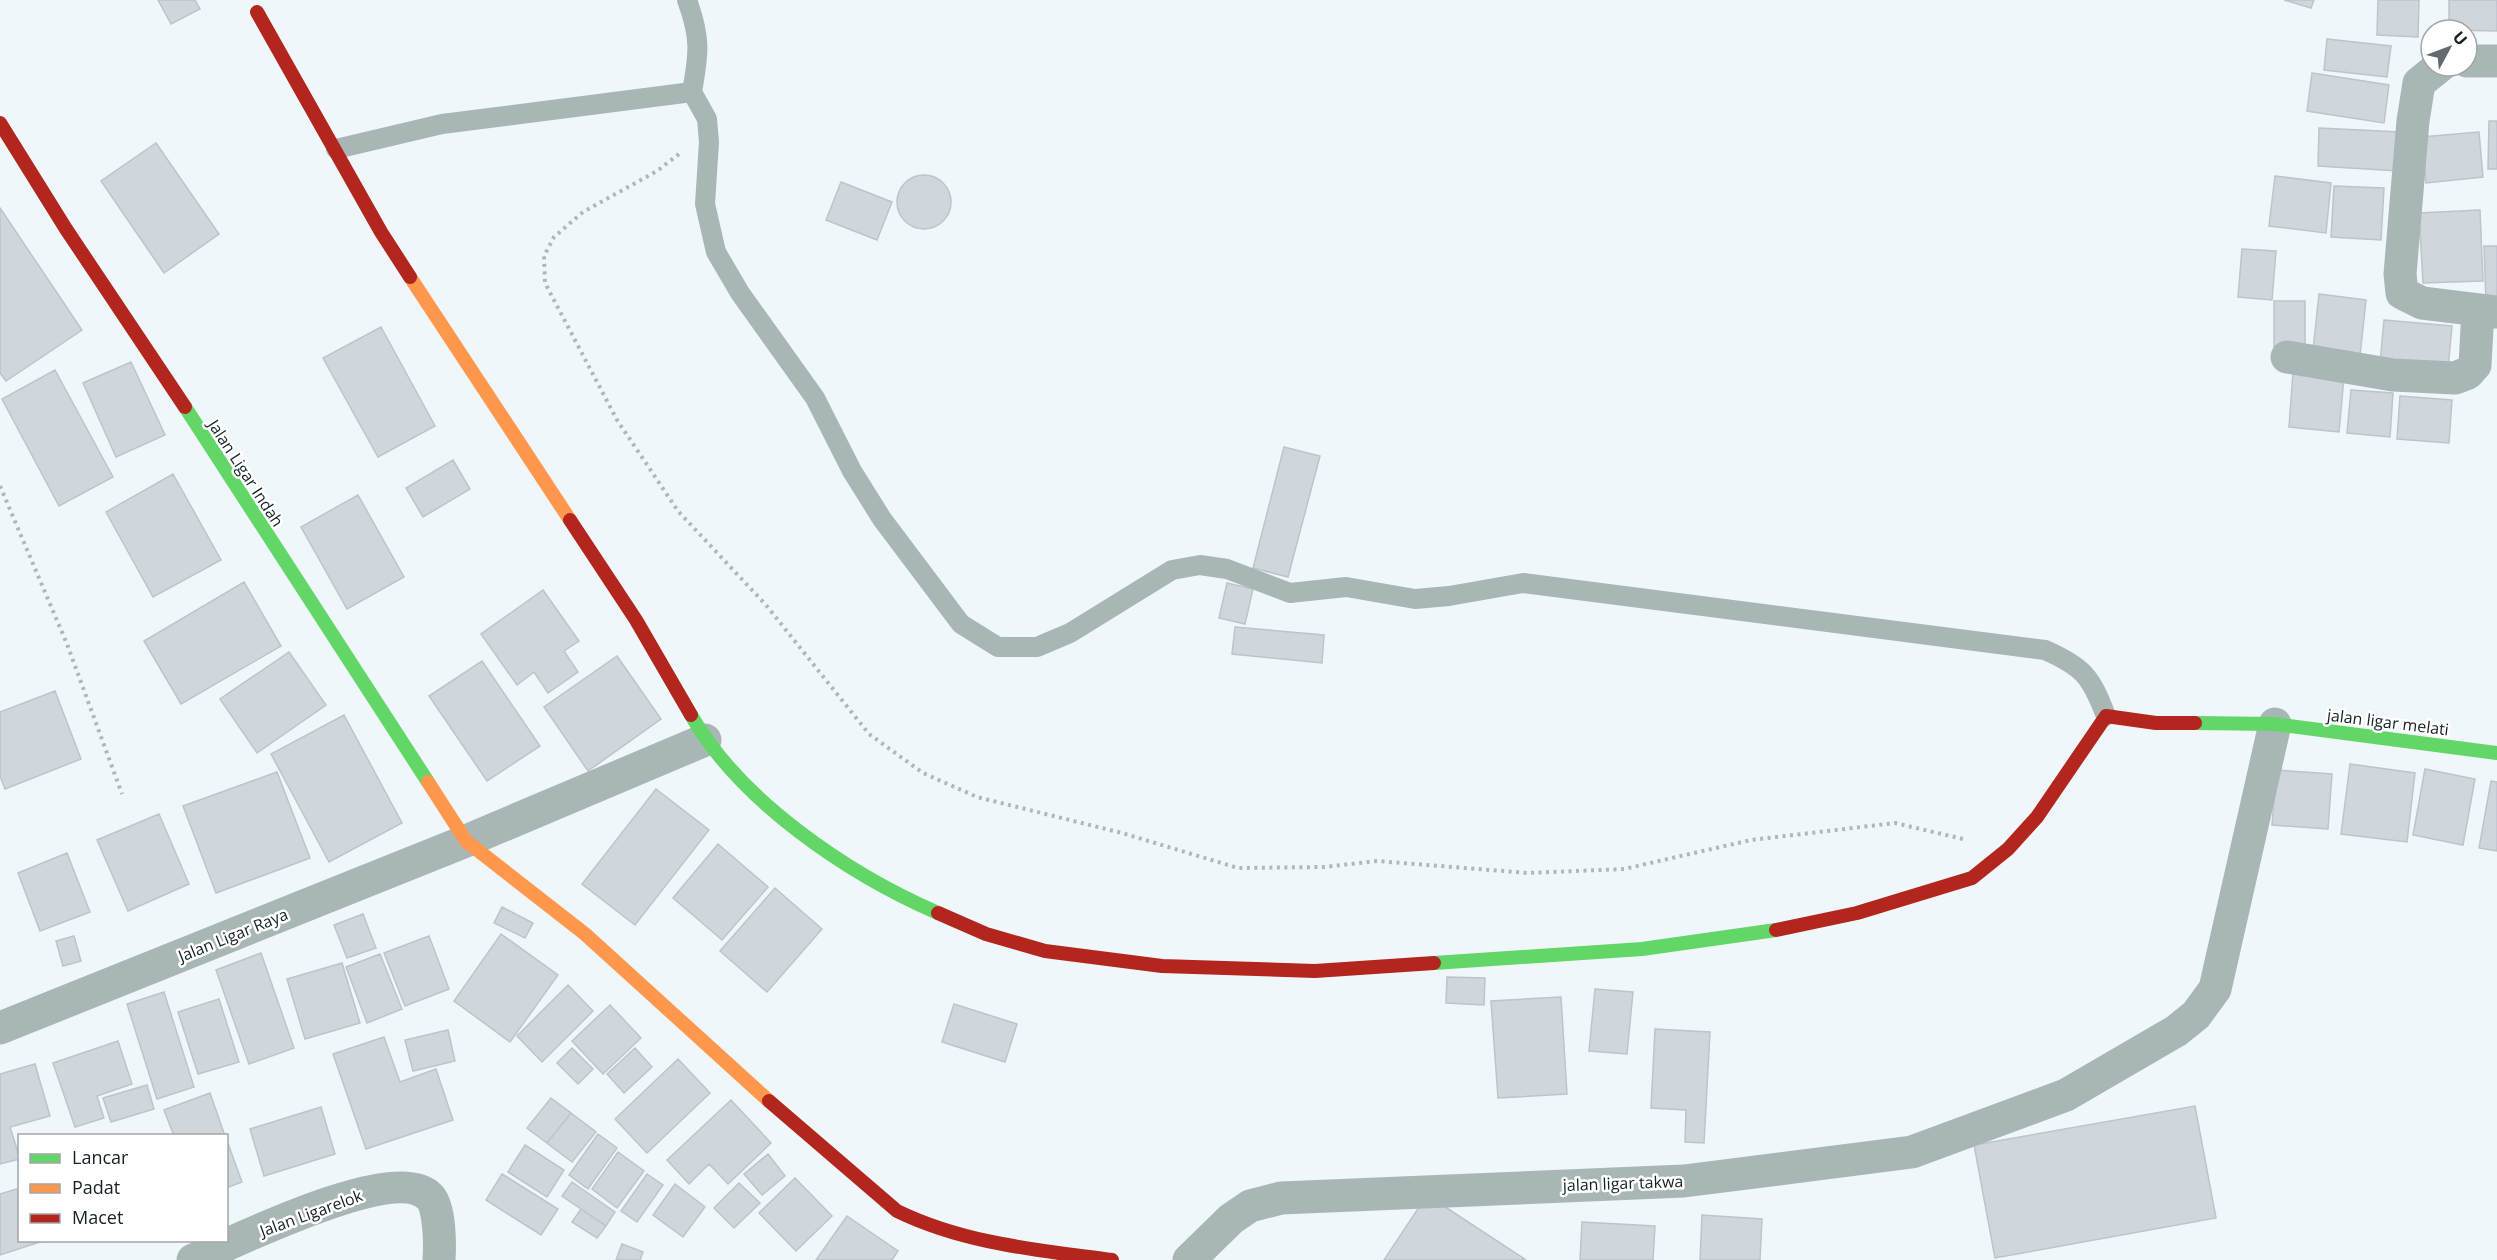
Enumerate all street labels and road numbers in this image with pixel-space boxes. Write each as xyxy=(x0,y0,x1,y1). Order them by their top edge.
street label: Jalan Ligar Indah xyxy=(202,414,289,531)
street label: jalan ligar melati xyxy=(2325,703,2450,740)
street label: Jalan Ligar Raya xyxy=(173,903,291,968)
street label: jalan ligar takwa xyxy=(1561,1170,1684,1196)
street label: Jalan Ligarelok xyxy=(255,1184,366,1242)

